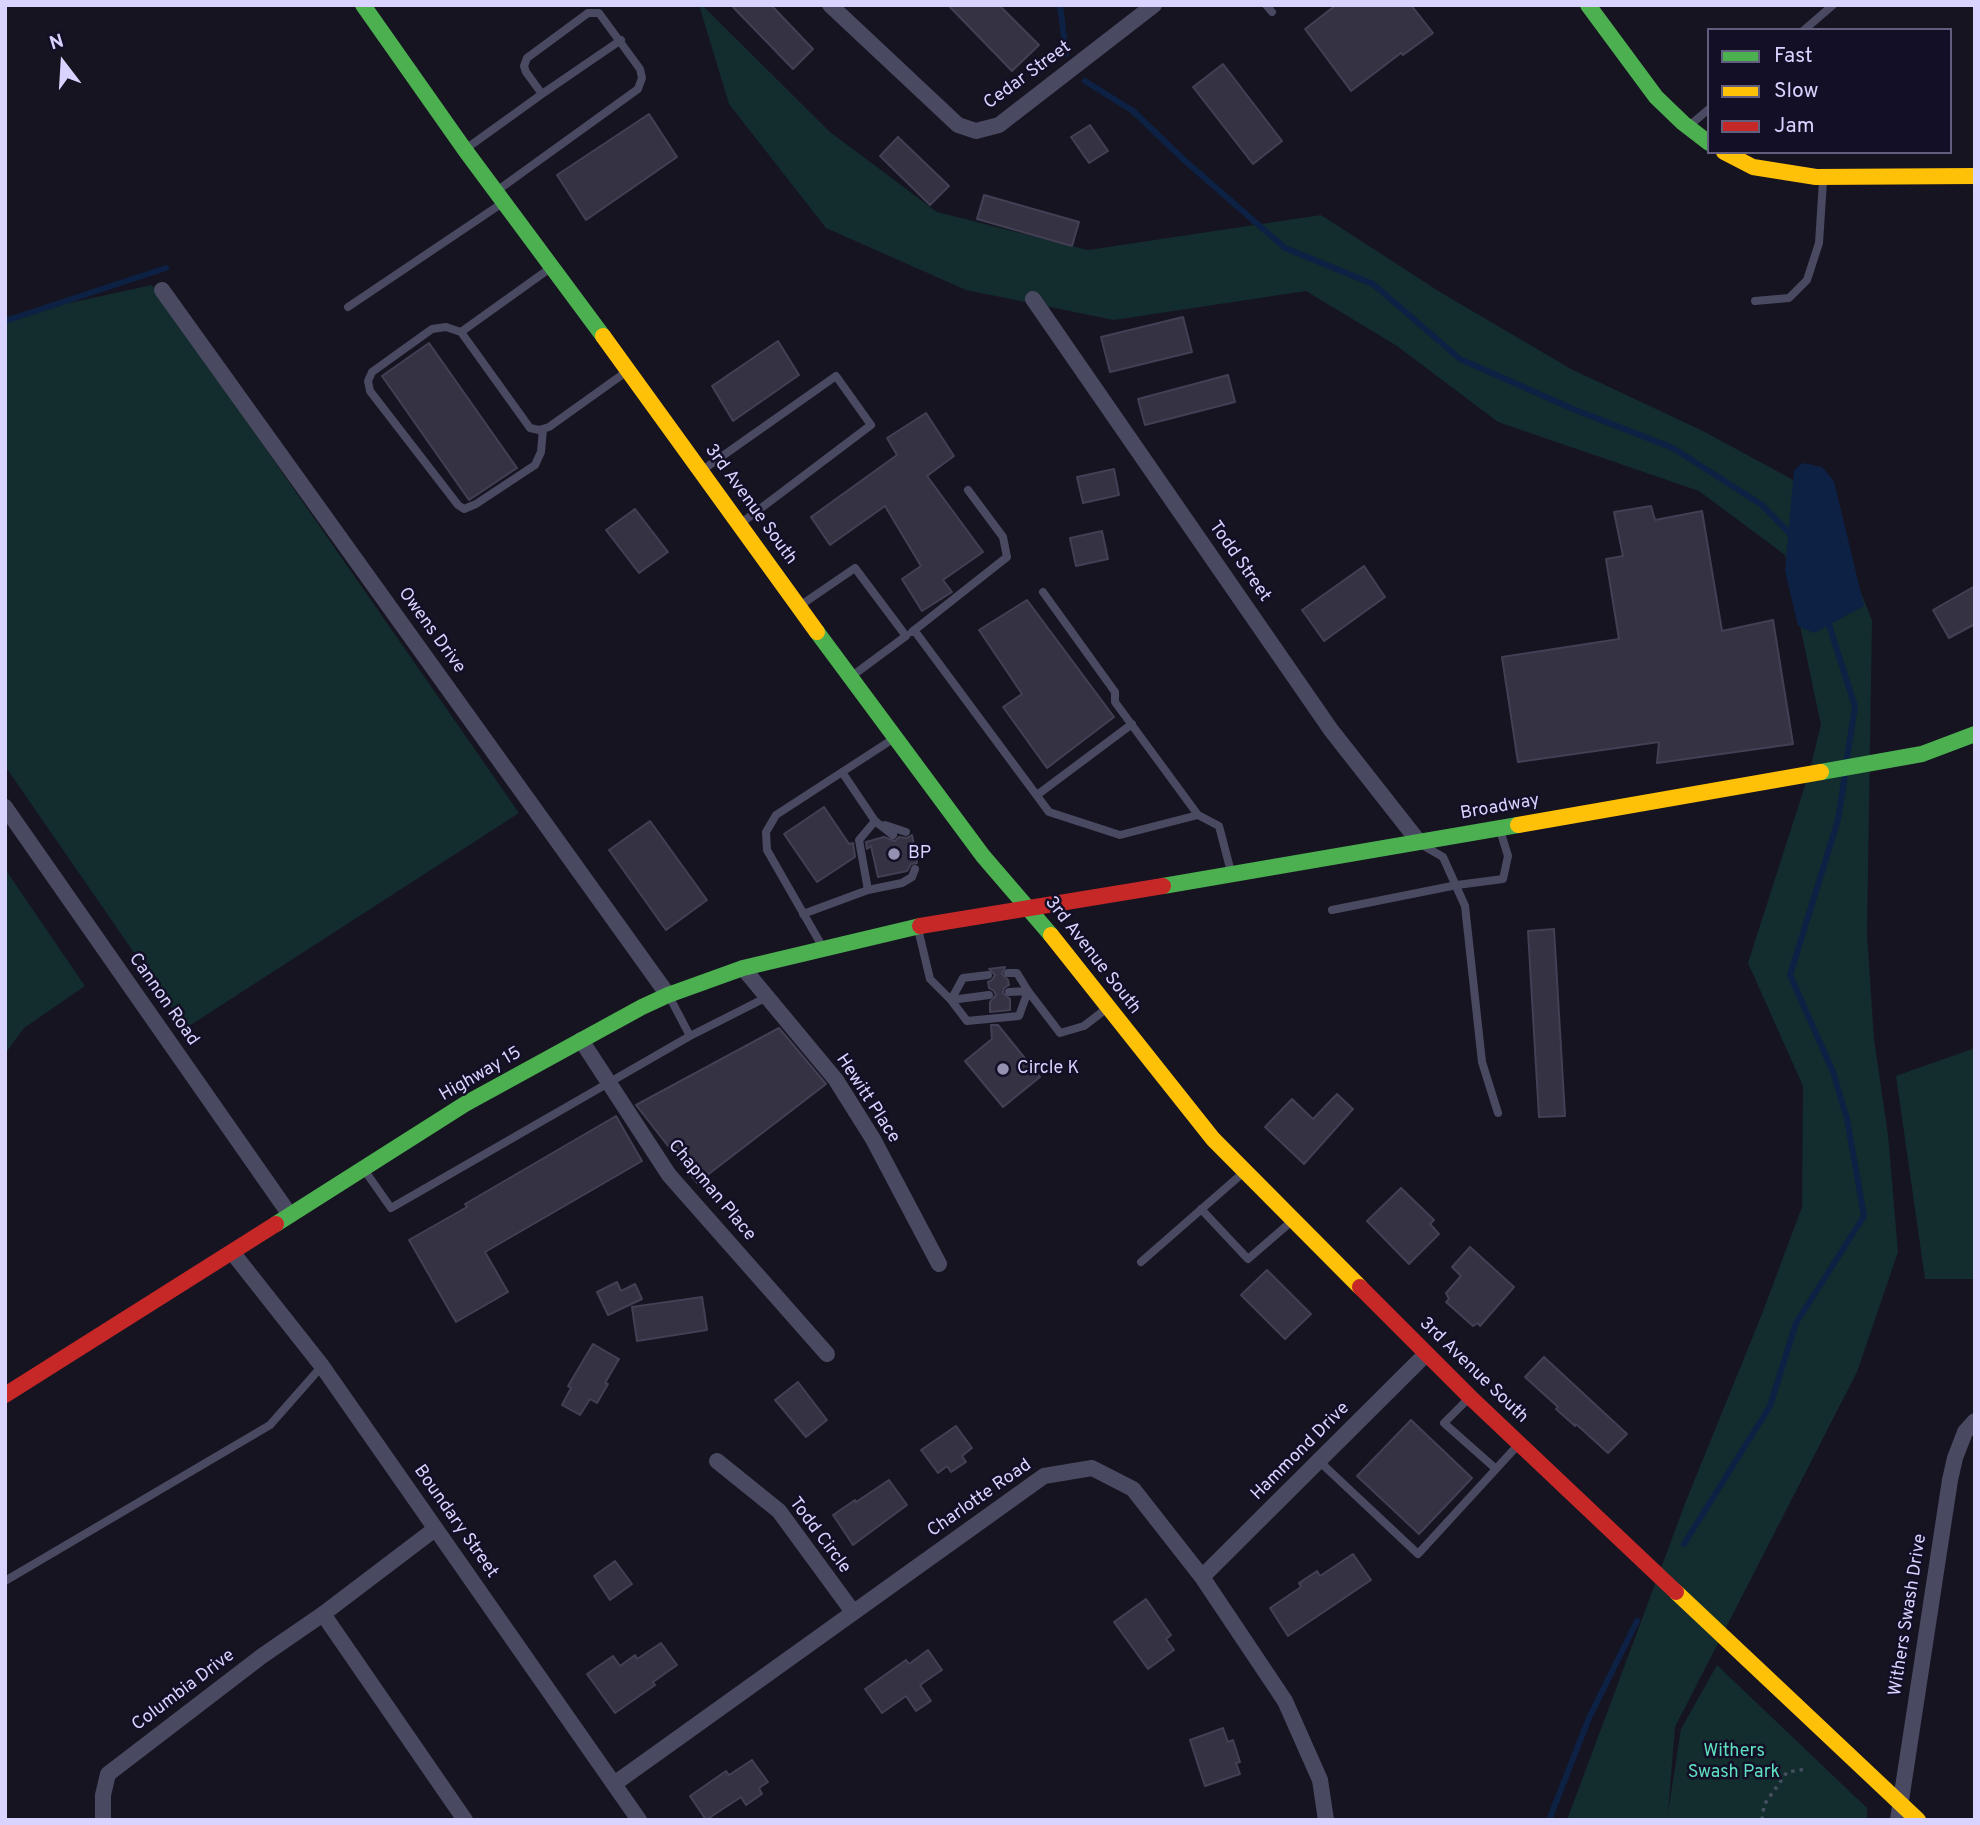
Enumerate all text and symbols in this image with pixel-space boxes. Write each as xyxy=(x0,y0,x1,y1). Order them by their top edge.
north arrow xyxy=(28,28,98,98)
legend xyxy=(1707,28,1952,154)
text: N xyxy=(47,29,67,56)
street label: Cedar Street xyxy=(980,37,1076,115)
text: Fast xyxy=(1774,43,1813,70)
text: Slow xyxy=(1774,78,1819,105)
text: Jam xyxy=(1774,113,1815,140)
street label: 3rd Avenue South xyxy=(699,441,801,569)
street label: Todd Street xyxy=(1203,518,1275,606)
street label: Owens Drive xyxy=(393,584,469,678)
street label: Broadway xyxy=(1459,790,1541,826)
place label: BP xyxy=(908,843,931,865)
marker: BP xyxy=(886,846,902,862)
street label: 3rd Avenue South xyxy=(1039,893,1145,1019)
street label: Cannon Road xyxy=(123,950,203,1050)
street label: Highway 15 xyxy=(436,1043,526,1107)
street label: Hewitt Place xyxy=(830,1050,904,1148)
place label: Circle K xyxy=(1017,1058,1079,1080)
marker: Circle K xyxy=(995,1061,1011,1077)
street label: Chapman Place xyxy=(662,1136,760,1246)
street label: 3rd Avenue South xyxy=(1414,1313,1532,1429)
street label: Hammond Drive xyxy=(1247,1398,1355,1506)
street label: Charlotte Road xyxy=(924,1455,1036,1543)
street label: Boundary Street xyxy=(408,1461,502,1583)
street label: Todd Circle xyxy=(783,1494,855,1578)
street label: Withers Swash Drive xyxy=(1886,1532,1932,1698)
street label: Columbia Drive xyxy=(128,1645,240,1737)
park label: Withers Swash Park xyxy=(1688,1741,1780,1784)

